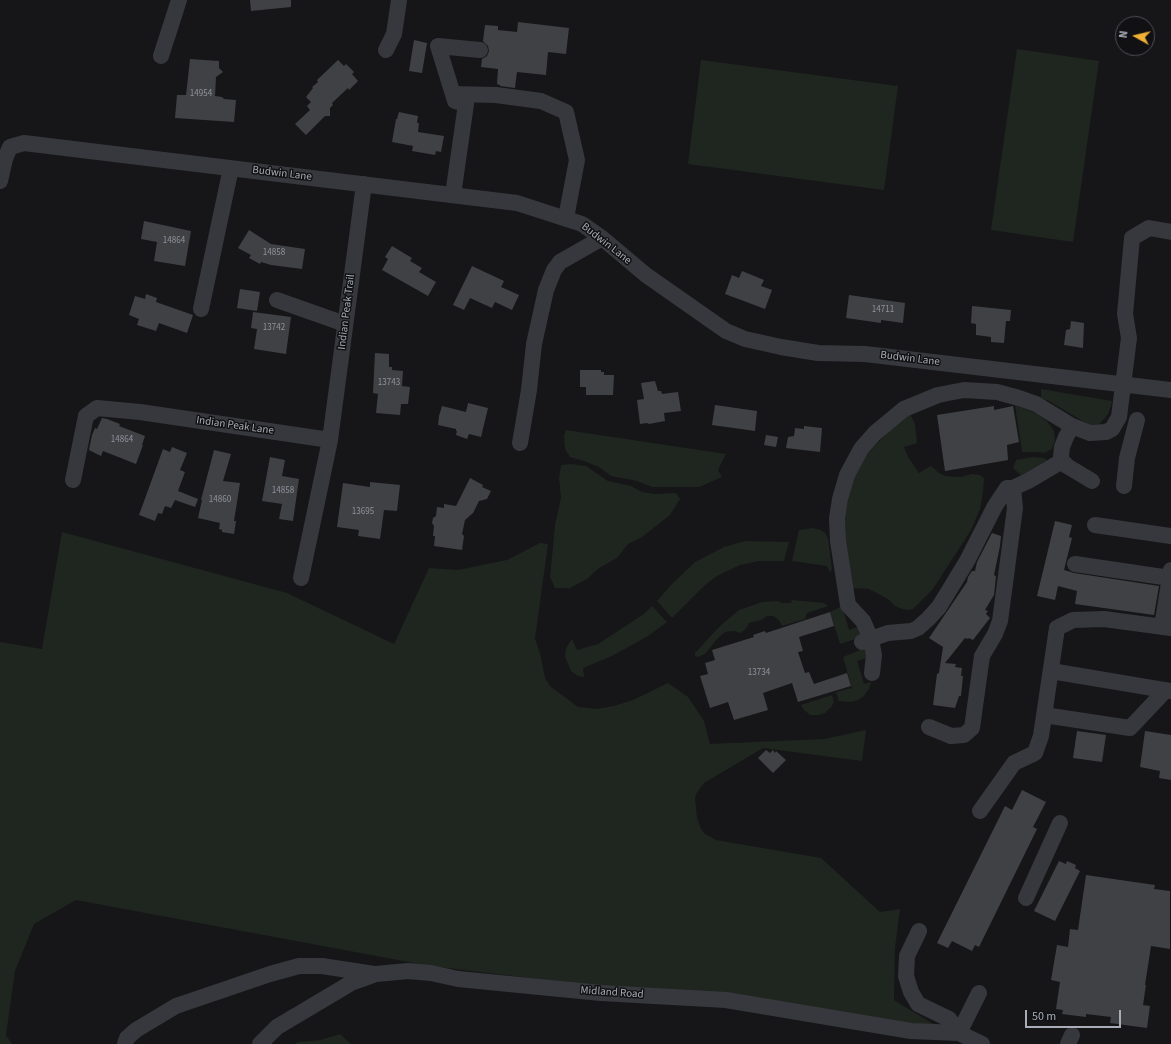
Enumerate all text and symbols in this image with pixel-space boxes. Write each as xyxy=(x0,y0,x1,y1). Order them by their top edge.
north arrow xyxy=(1115,16,1155,56)
text: N xyxy=(1116,30,1132,39)
house number: 14954 xyxy=(190,89,212,99)
street label: Budwin Lane xyxy=(252,164,312,184)
street label: Budwin Lane xyxy=(578,220,634,268)
house number: 14864 xyxy=(163,236,185,246)
house number: 14858 xyxy=(263,248,285,258)
street label: Indian Peak Trail xyxy=(336,274,358,350)
house number: 14711 xyxy=(872,305,894,315)
house number: 13742 xyxy=(263,323,285,333)
street label: Budwin Lane xyxy=(880,349,940,369)
house number: 13743 xyxy=(378,378,400,388)
street label: Indian Peak Lane xyxy=(195,414,275,438)
house number: 14864 xyxy=(111,435,133,445)
house number: 14858 xyxy=(272,486,294,496)
house number: 14860 xyxy=(209,495,231,505)
house number: 13695 xyxy=(352,507,374,517)
house number: 13734 xyxy=(748,668,770,678)
street label: Midland Road xyxy=(580,984,644,1002)
scale bar xyxy=(1027,1002,1123,1028)
text: 50 m xyxy=(1032,1008,1056,1025)

